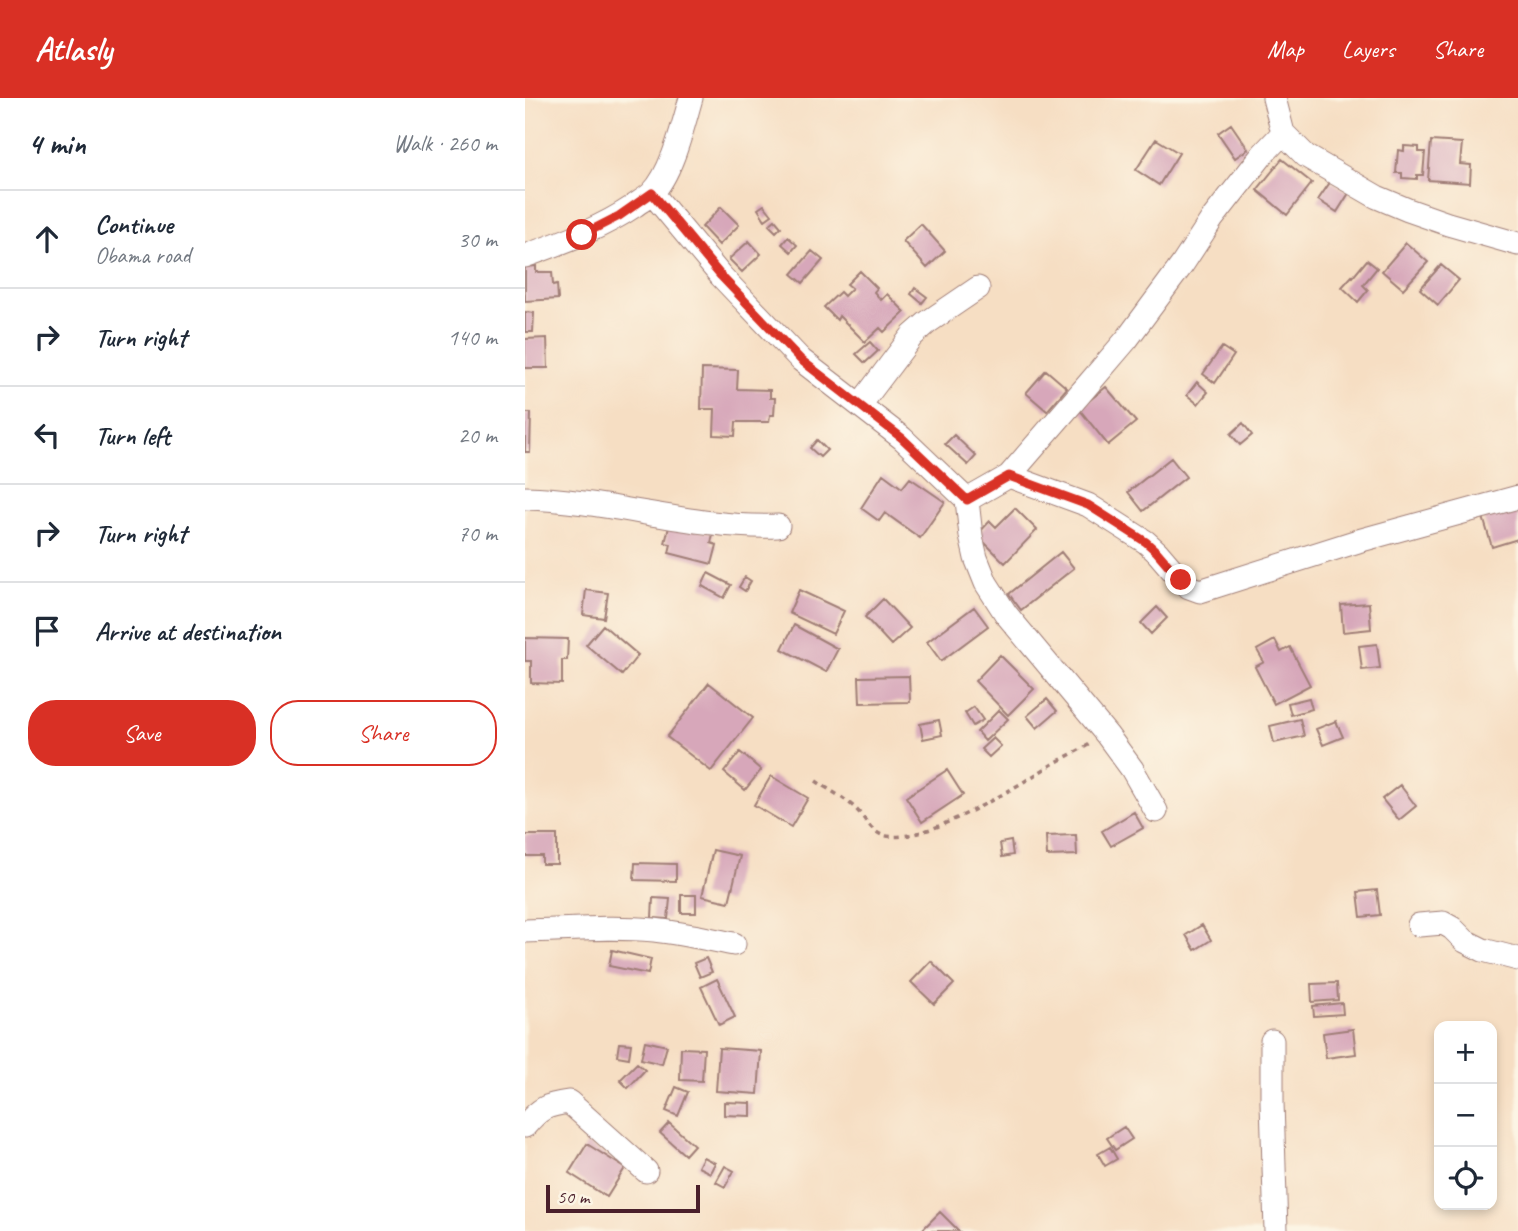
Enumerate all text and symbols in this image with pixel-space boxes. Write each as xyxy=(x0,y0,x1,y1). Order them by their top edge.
text: Atlasly xyxy=(35,28,112,70)
text: Map xyxy=(1267,34,1304,64)
text: Layers xyxy=(1342,34,1395,64)
text: Share xyxy=(1433,34,1483,64)
text: 4 min xyxy=(28,125,85,163)
text: Walk · 260 m xyxy=(393,129,497,158)
text: Continue xyxy=(95,208,173,241)
route start xyxy=(566,219,597,250)
icon: ahead xyxy=(28,220,66,258)
text: 30 m xyxy=(458,225,497,254)
text: Obama road xyxy=(95,241,191,270)
icon: right xyxy=(28,318,66,356)
text: Turn right xyxy=(95,321,186,354)
text: 140 m xyxy=(448,323,497,352)
icon: left xyxy=(28,416,66,454)
text: Turn left xyxy=(95,419,170,452)
text: 20 m xyxy=(458,421,497,450)
icon: right xyxy=(28,514,66,552)
text: Turn right xyxy=(95,517,186,550)
text: 70 m xyxy=(458,519,497,548)
route end xyxy=(1165,564,1196,595)
icon: arrive xyxy=(28,612,66,650)
text: Arrive at destination xyxy=(95,615,281,648)
button: Save xyxy=(28,700,256,766)
button: Share xyxy=(270,700,497,766)
map controls xyxy=(1434,1021,1497,1210)
button: + xyxy=(1434,1021,1497,1084)
button: − xyxy=(1434,1084,1497,1147)
button: locate xyxy=(1434,1147,1497,1210)
scale bar xyxy=(546,1182,700,1214)
text: 50 m xyxy=(557,1185,589,1209)

